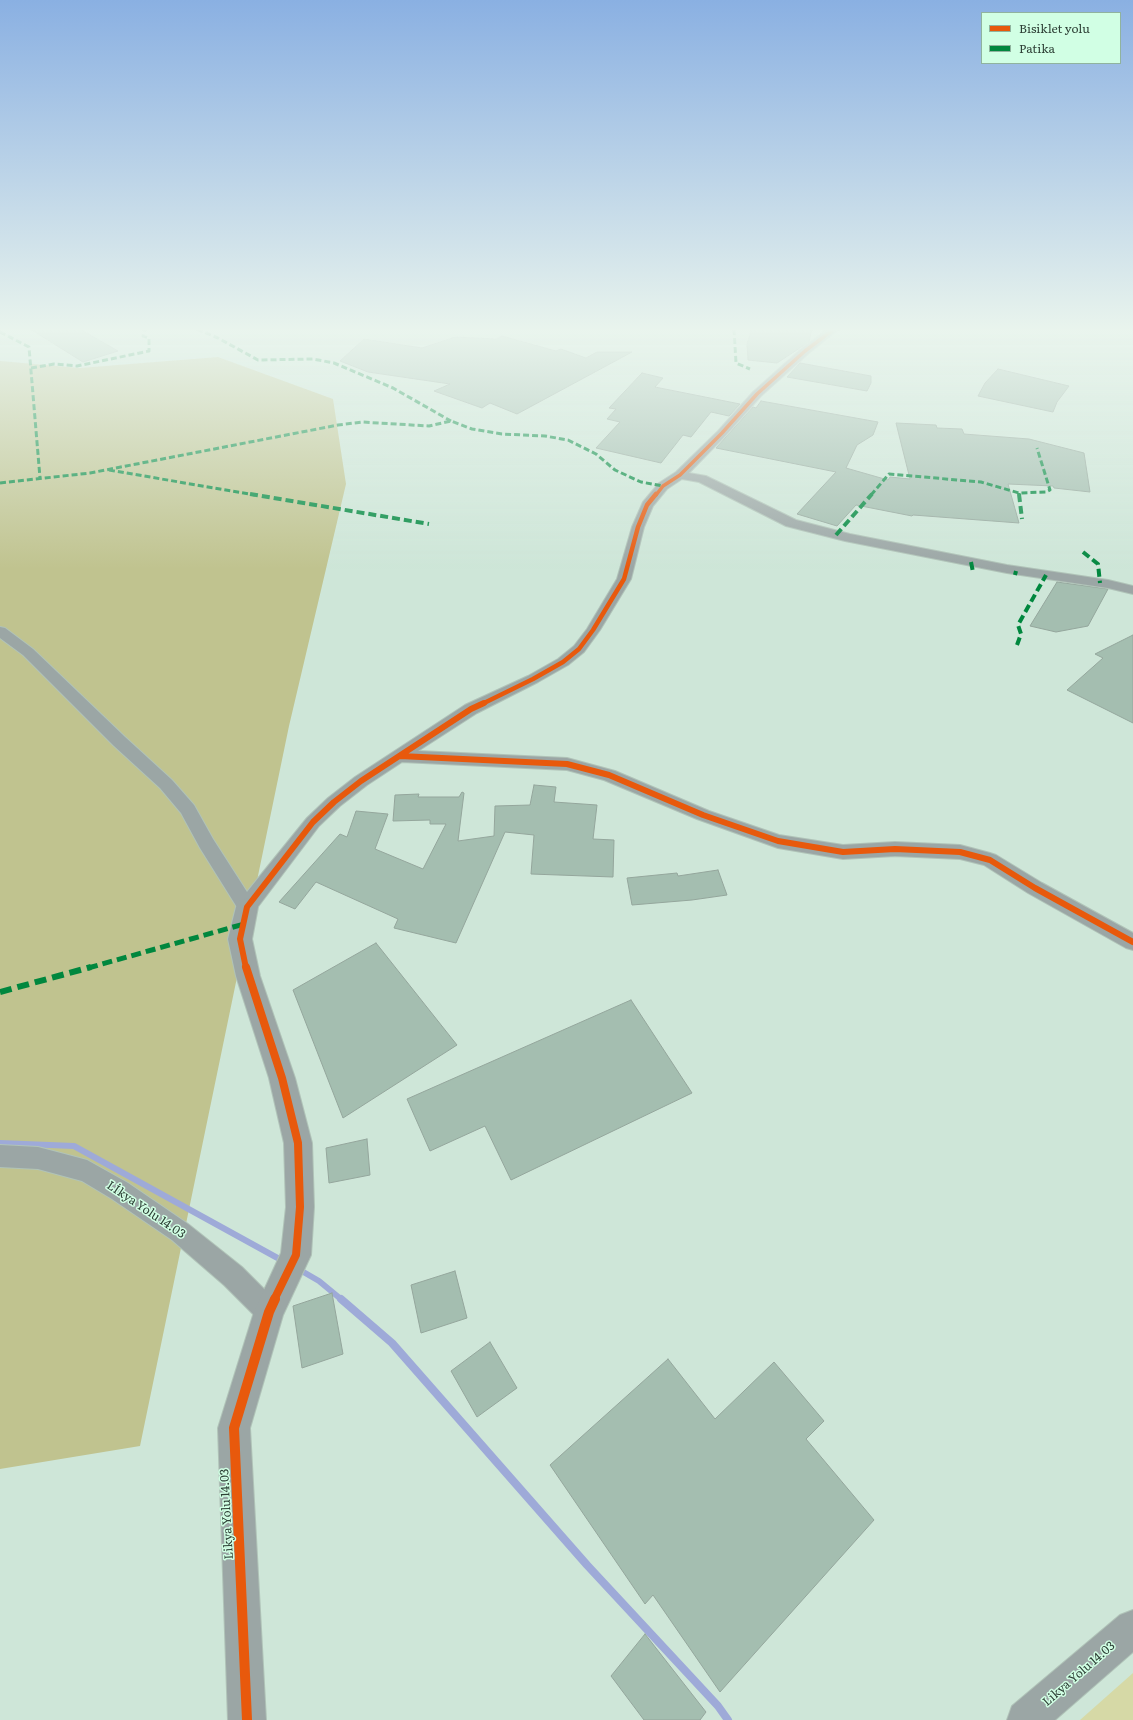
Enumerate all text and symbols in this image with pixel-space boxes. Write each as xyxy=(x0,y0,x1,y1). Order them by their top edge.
legend xyxy=(981,12,1121,64)
text: Bisiklet yolu xyxy=(1019,19,1090,37)
text: Patika xyxy=(1019,39,1055,57)
street label: Lİkya Yolu 14.03 xyxy=(104,1178,188,1242)
street label: Likya Yolu 14.03 xyxy=(217,1468,237,1560)
street label: Likya Yolu 14.03 xyxy=(1040,1639,1118,1709)

